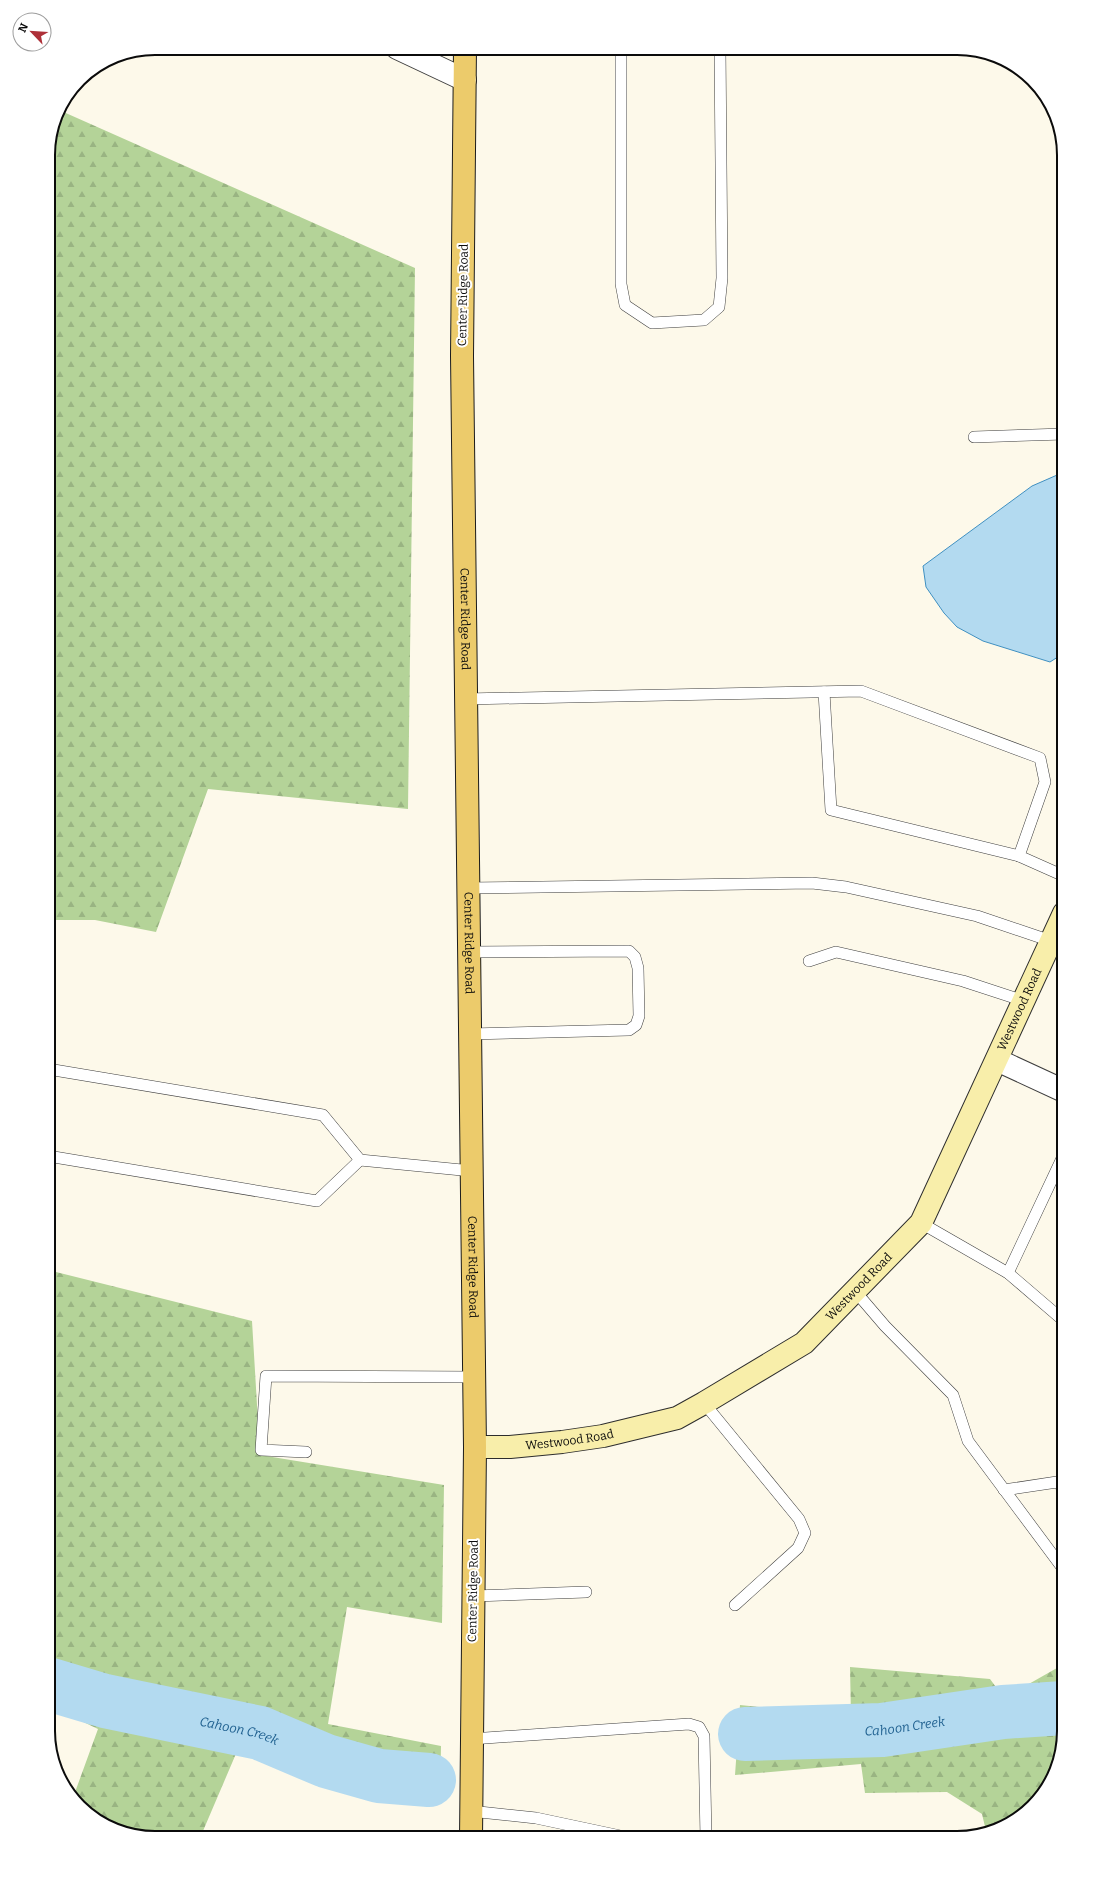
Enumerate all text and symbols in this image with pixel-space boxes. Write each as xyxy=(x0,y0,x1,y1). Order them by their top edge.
north arrow xyxy=(12,12,52,52)
text: N xyxy=(16,21,31,35)
street label: Center Ridge Road xyxy=(455,244,471,346)
street label: Center Ridge Road xyxy=(458,568,473,670)
street label: Center Ridge Road xyxy=(461,892,477,994)
street label: Westwood Road xyxy=(994,966,1044,1053)
street label: Center Ridge Road xyxy=(465,1216,480,1318)
street label: Westwood Road xyxy=(823,1250,895,1323)
street label: Westwood Road xyxy=(525,1427,615,1452)
street label: Center Ridge Road xyxy=(465,1540,481,1642)
water label: Cahoon Creek xyxy=(198,1714,282,1748)
water label: Cahoon Creek xyxy=(864,1714,947,1739)

